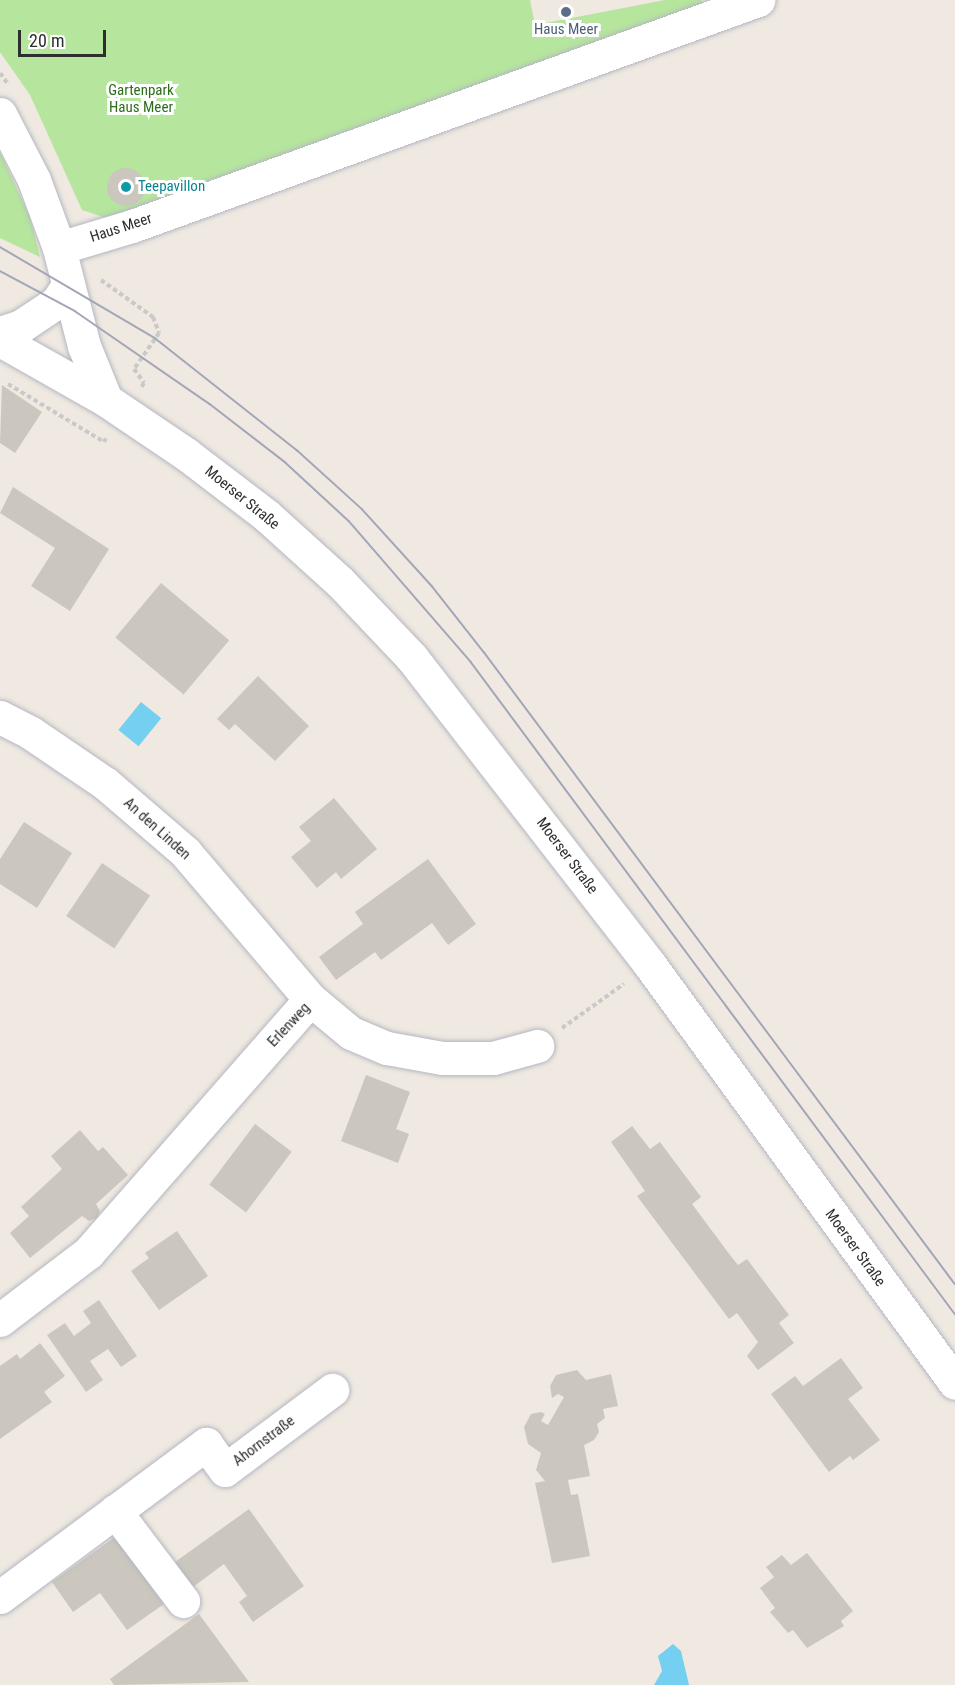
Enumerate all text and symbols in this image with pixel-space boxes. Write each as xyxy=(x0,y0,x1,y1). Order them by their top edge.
marker: Haus Meer xyxy=(559,5,573,19)
scale bar xyxy=(21,18,110,56)
place label: Haus Meer xyxy=(534,21,598,39)
text: 20 m xyxy=(29,30,64,51)
park label: Gartenpark Haus Meer xyxy=(108,81,174,116)
place label: Teepavillon xyxy=(138,178,205,196)
marker: Teepavillon xyxy=(119,180,133,194)
street label: Haus Meer xyxy=(88,210,154,246)
street label: Moerser Straße xyxy=(201,462,283,534)
street label: An den Linden xyxy=(120,794,194,864)
street label: Moerser Straße xyxy=(532,814,602,898)
street label: Erlenweg xyxy=(264,999,314,1051)
street label: Moerser Straße xyxy=(821,1206,889,1290)
street label: Ahornstraße xyxy=(229,1412,299,1470)

